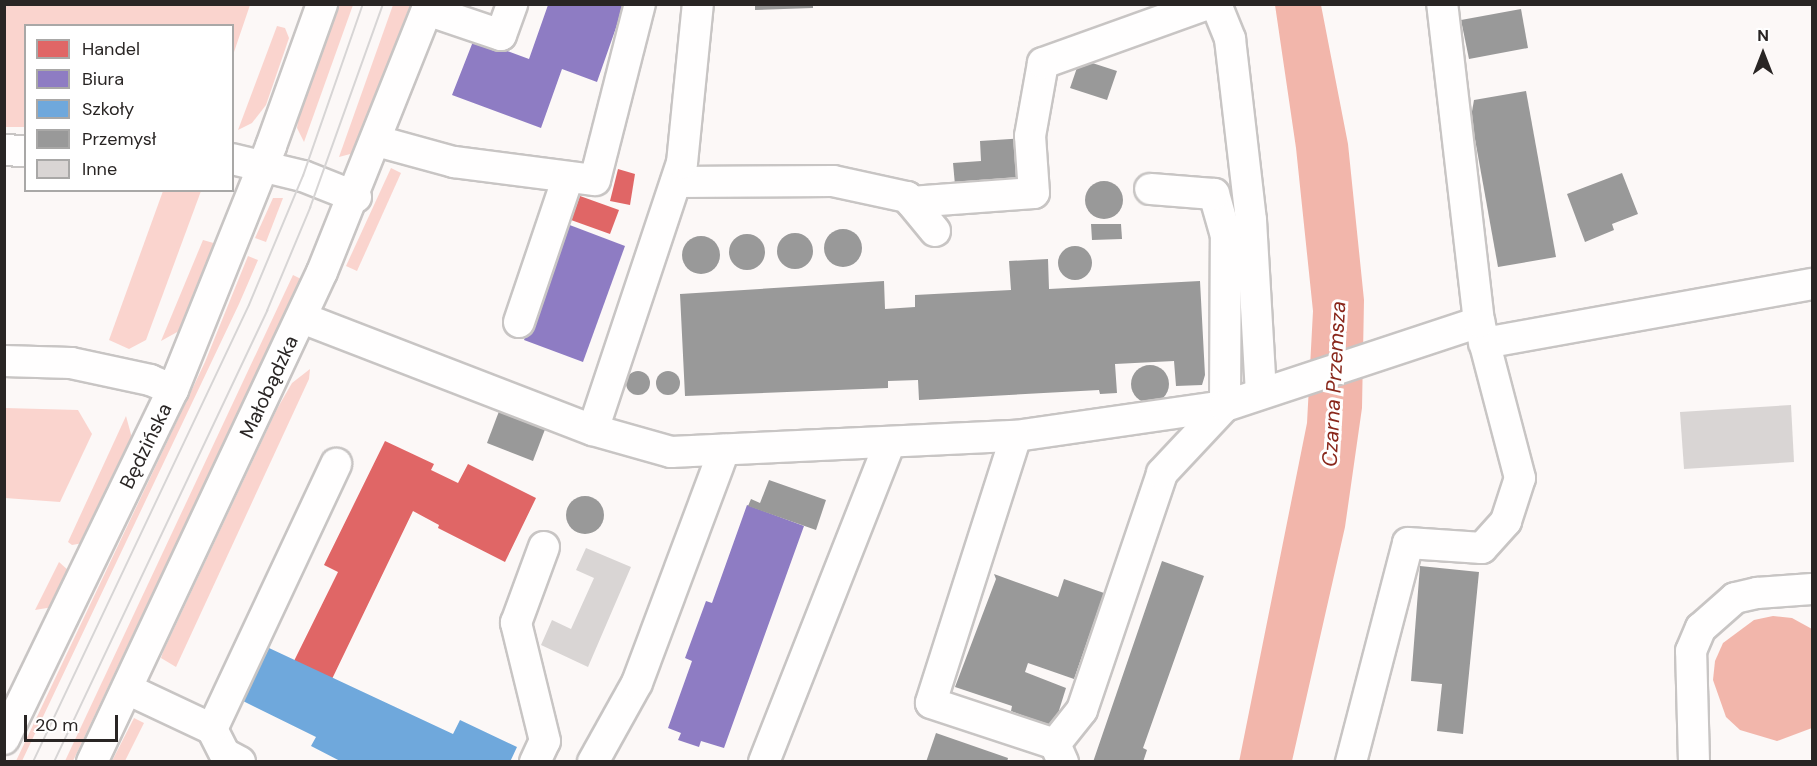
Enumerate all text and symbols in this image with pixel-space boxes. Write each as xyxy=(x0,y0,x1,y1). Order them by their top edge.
legend xyxy=(24,24,234,192)
north arrow xyxy=(1733,24,1793,84)
text: N xyxy=(1757,25,1769,46)
text: Handel xyxy=(82,37,140,61)
text: Biura xyxy=(82,67,124,91)
text: Szkoły xyxy=(82,97,134,121)
text: Przemysł xyxy=(82,127,156,151)
text: Inne xyxy=(82,157,117,181)
water label: Czarna Przemsza xyxy=(1317,300,1351,468)
street label: Małobądzka xyxy=(235,332,303,442)
street label: Będzińska xyxy=(115,399,177,493)
scale bar xyxy=(27,703,122,741)
text: 20 m xyxy=(35,713,78,737)

